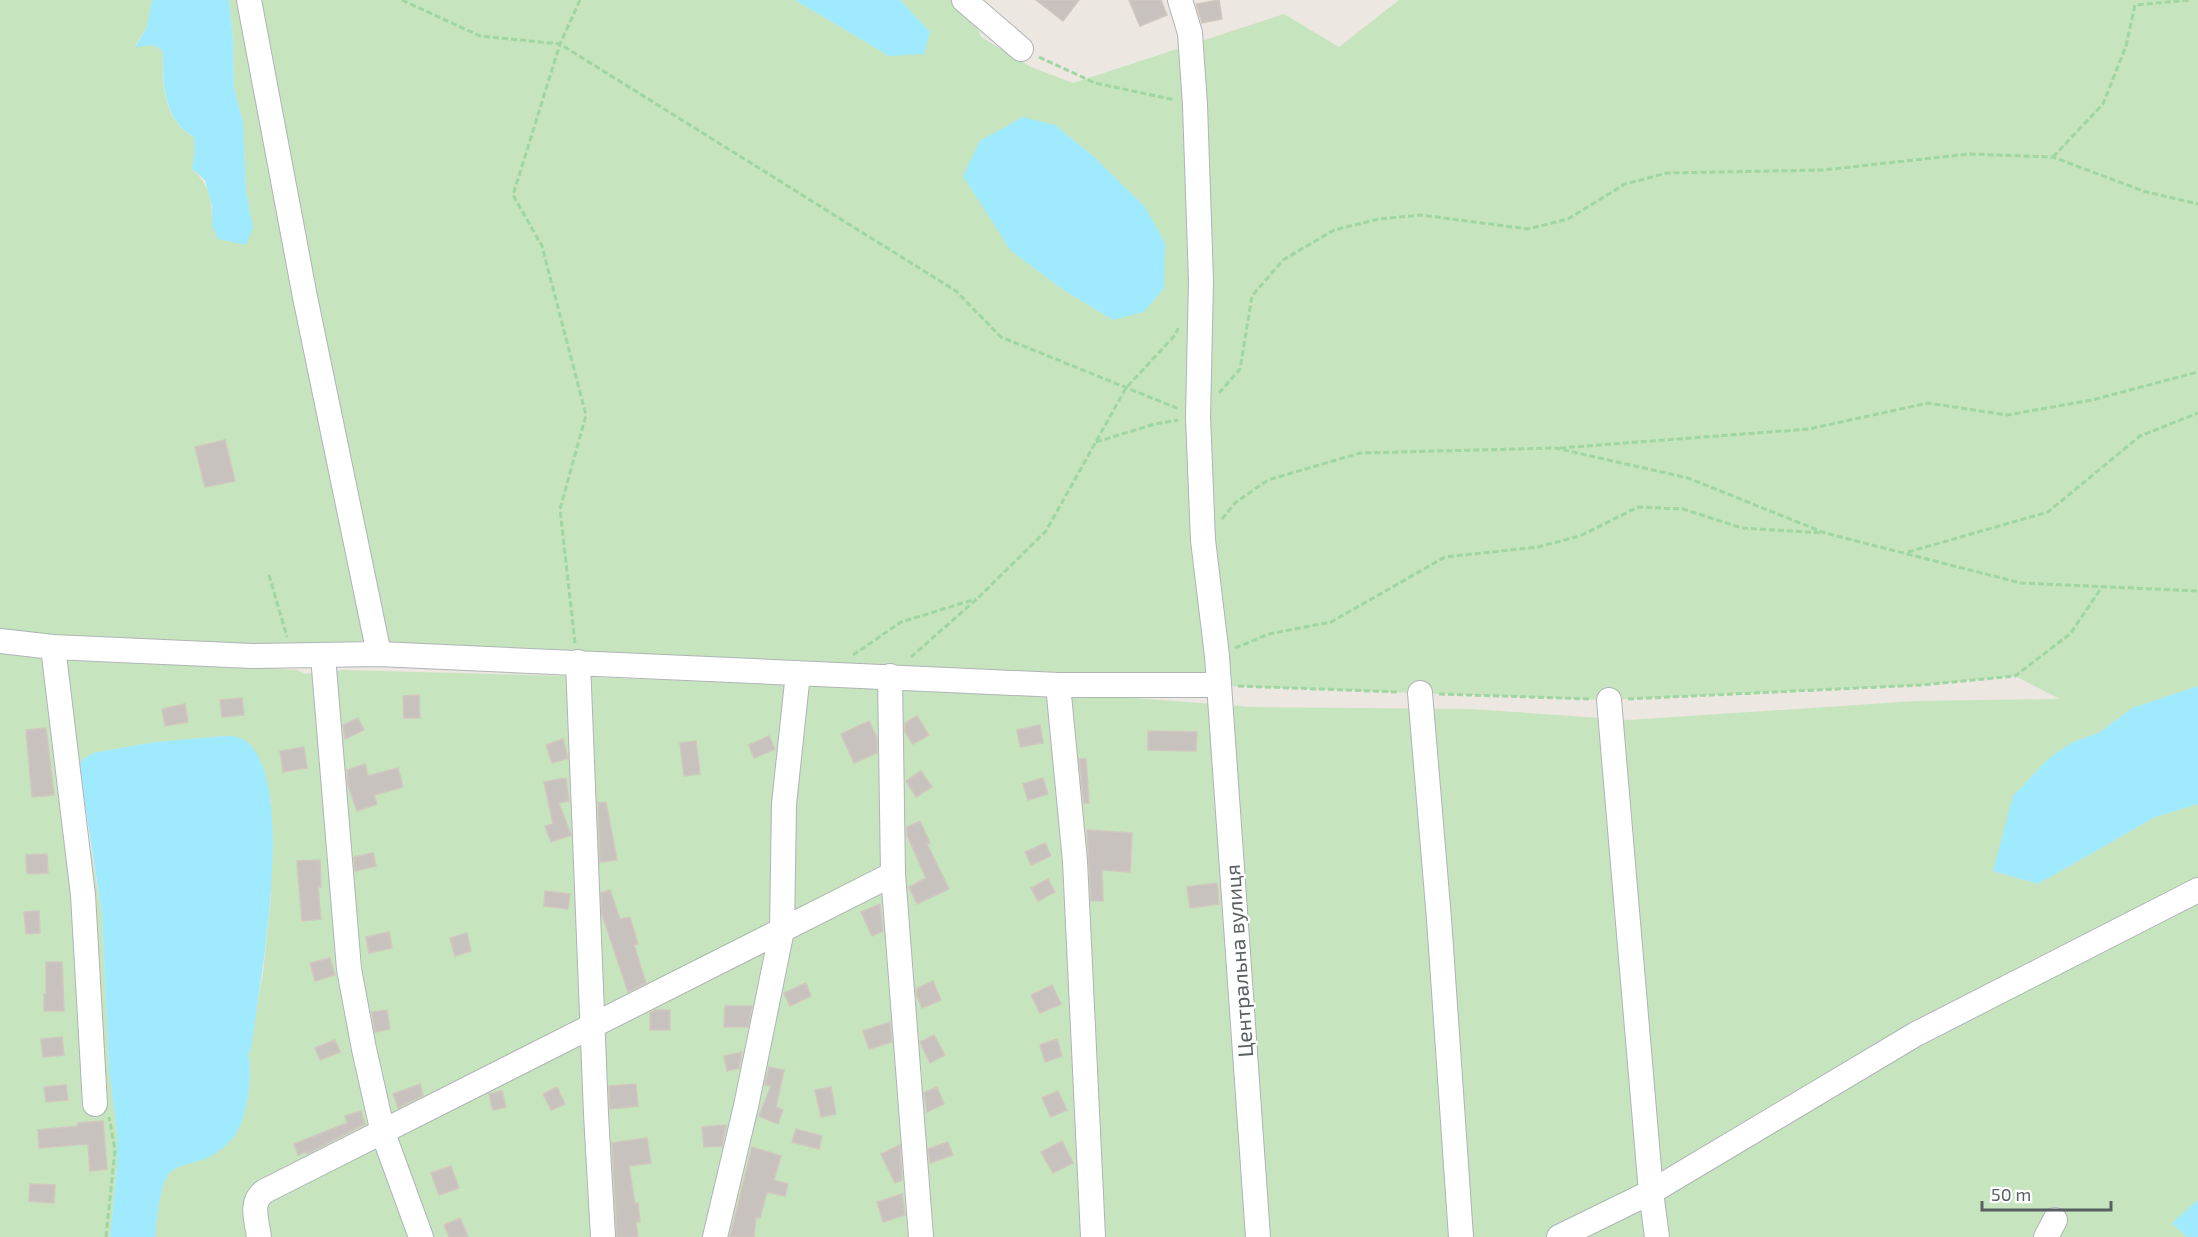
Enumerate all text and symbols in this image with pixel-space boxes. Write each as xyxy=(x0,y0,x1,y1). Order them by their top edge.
street label: Центральна вулиця xyxy=(1219,864,1258,1058)
scale bar xyxy=(1982,1174,2111,1212)
text: 50 m xyxy=(1991,1183,2031,1205)

